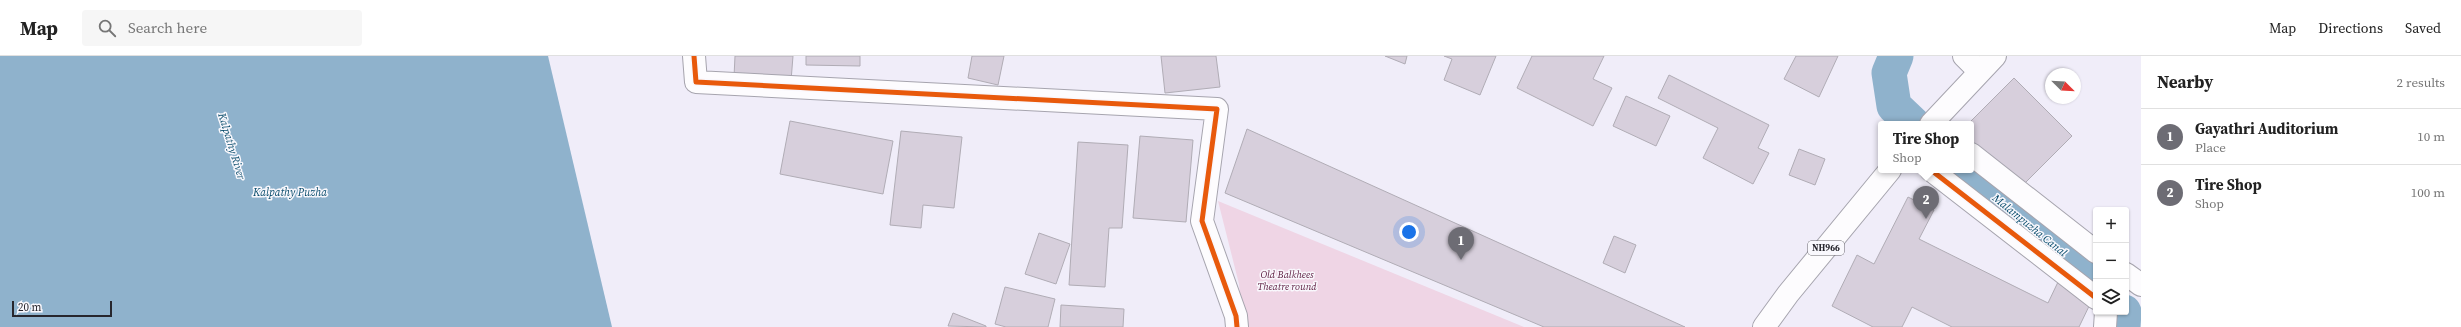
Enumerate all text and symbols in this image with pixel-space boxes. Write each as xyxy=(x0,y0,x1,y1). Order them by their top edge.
search box xyxy=(82,10,362,46)
text: Map xyxy=(20,15,58,41)
icon: search xyxy=(96,17,118,39)
text: Search here xyxy=(128,17,207,38)
text: Map xyxy=(2269,18,2296,38)
text: Directions xyxy=(2318,18,2383,38)
text: Saved xyxy=(2405,18,2441,38)
north arrow xyxy=(2045,68,2081,104)
text: Nearby xyxy=(2157,70,2213,94)
text: 2 results xyxy=(2397,74,2445,91)
water label: Kalpathy River xyxy=(214,110,249,182)
text: Gayathri Auditorium xyxy=(2195,118,2338,139)
popup xyxy=(1878,121,1974,173)
text: Tire Shop xyxy=(1893,128,1959,149)
text: 1 xyxy=(2166,128,2174,145)
text: 10 m xyxy=(2417,128,2445,145)
text: Place xyxy=(2195,139,2226,156)
text: Shop xyxy=(1893,149,1922,166)
text: Tire Shop xyxy=(2195,174,2262,195)
text: 2 xyxy=(2166,184,2174,201)
text: 100 m xyxy=(2411,184,2445,201)
water label: Kalpathy Puzha xyxy=(252,185,327,200)
pin: 2 xyxy=(1913,186,1939,219)
water label: Malampuzha Canal xyxy=(1988,190,2071,261)
text: Shop xyxy=(2195,195,2224,212)
map controls xyxy=(2093,207,2129,315)
button: + xyxy=(2093,207,2129,243)
your location xyxy=(1399,222,1419,242)
pin: 1 xyxy=(1448,227,1474,260)
road number: NH966 xyxy=(1808,241,1844,255)
button: − xyxy=(2093,243,2129,279)
park label: Old Balkhees Theatre round xyxy=(1257,268,1317,293)
button: layers xyxy=(2093,279,2129,315)
scale bar xyxy=(12,299,112,318)
text: 20 m xyxy=(18,300,41,315)

